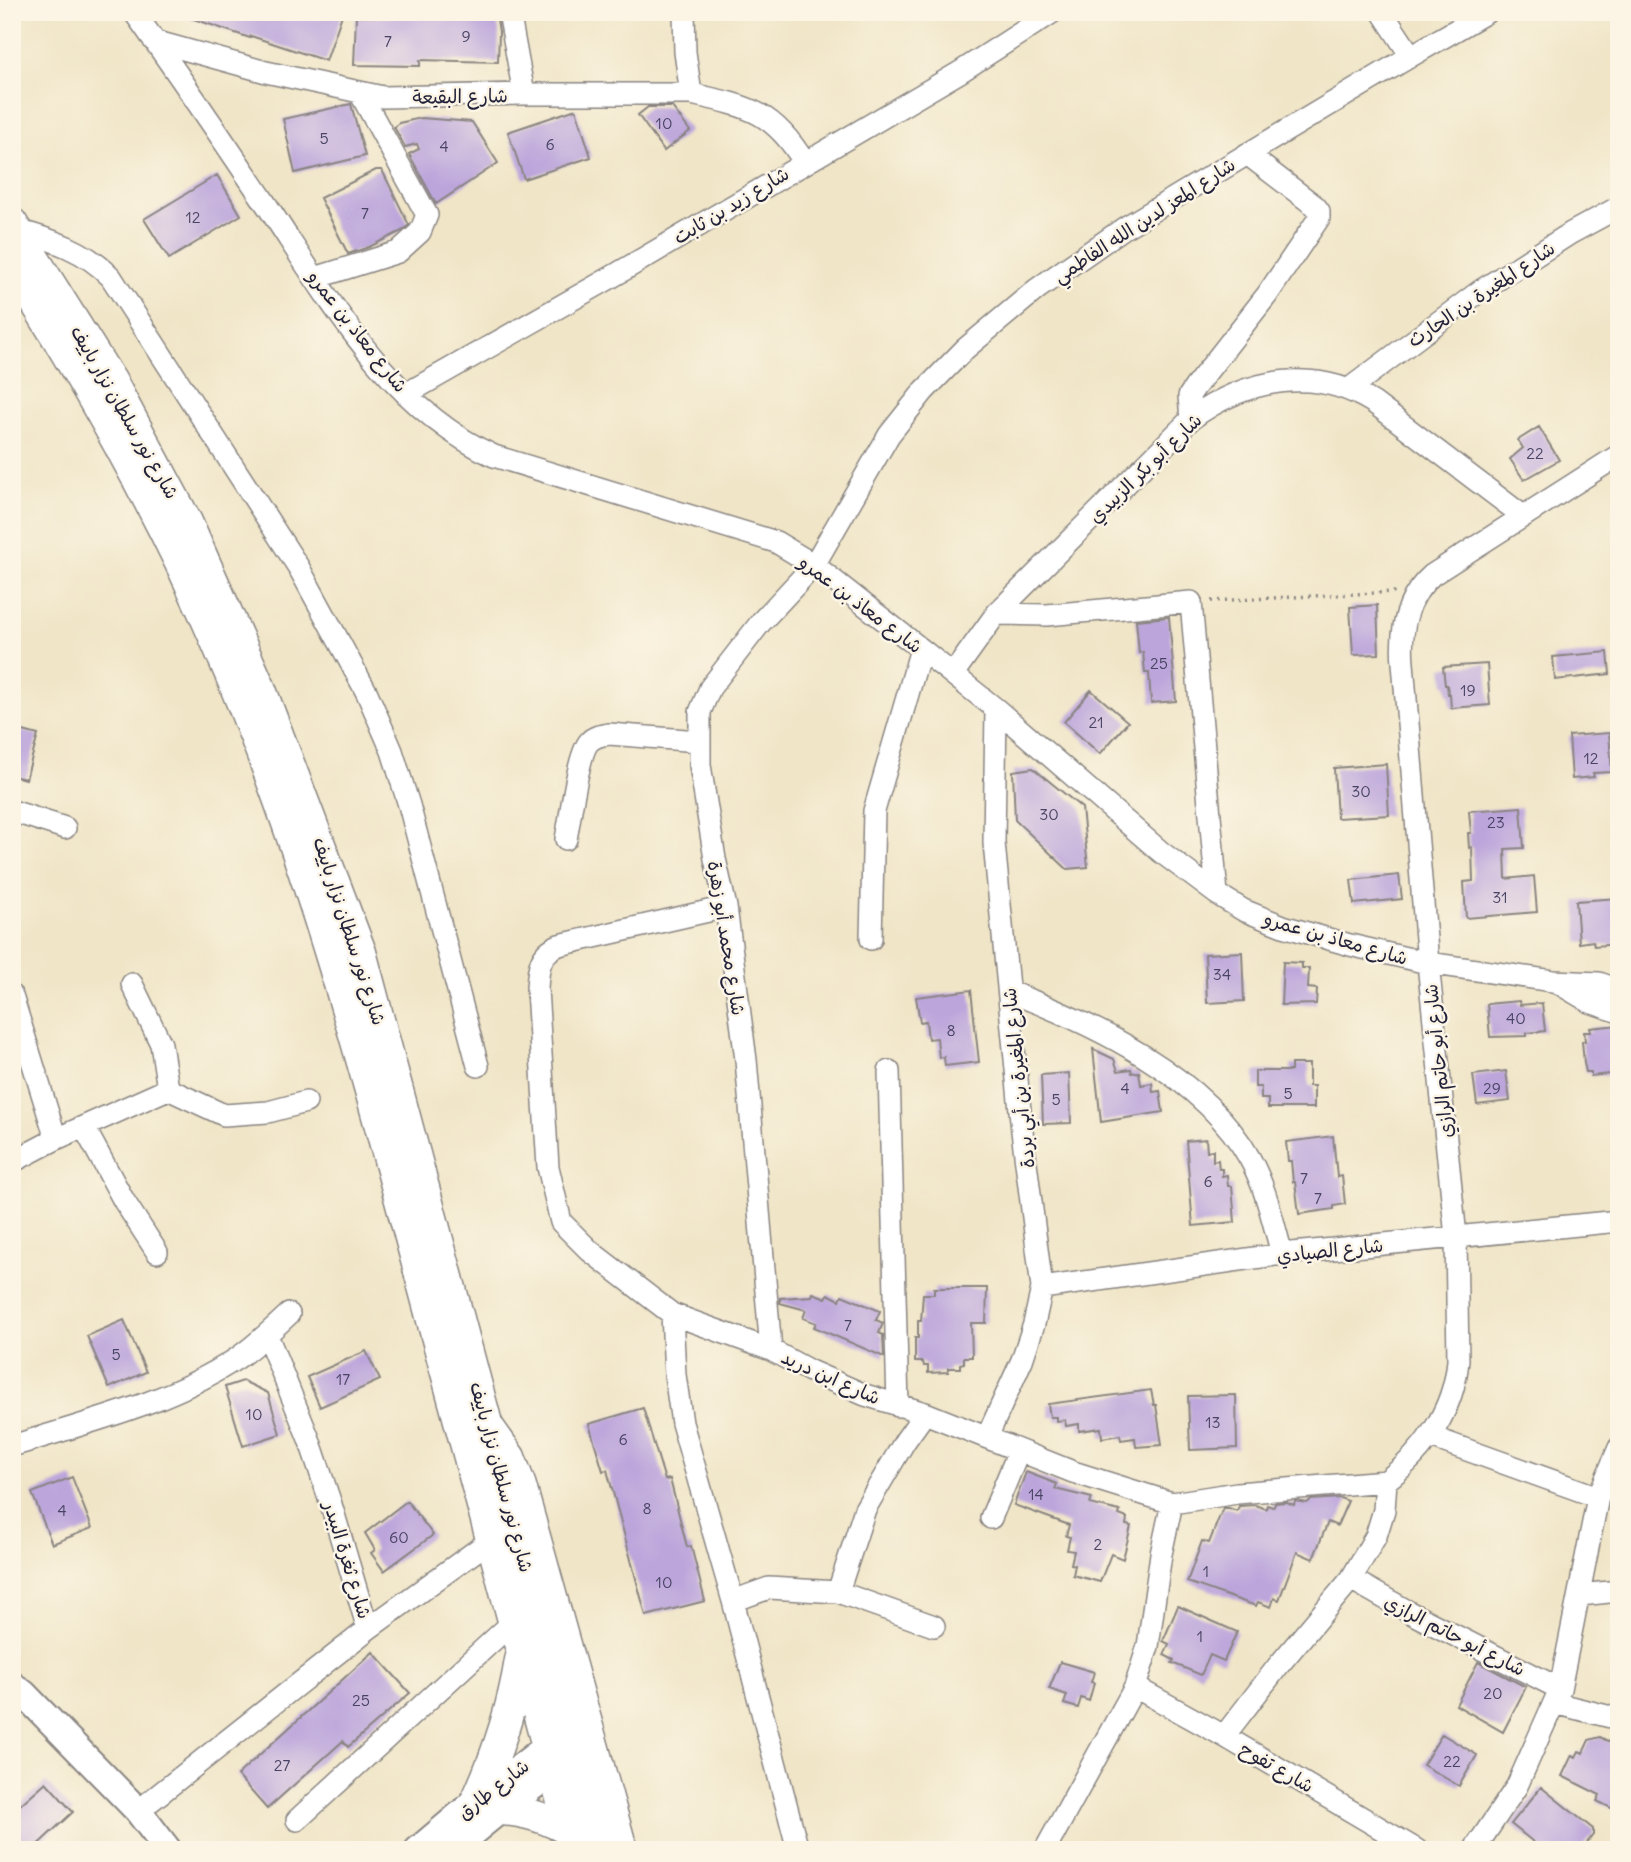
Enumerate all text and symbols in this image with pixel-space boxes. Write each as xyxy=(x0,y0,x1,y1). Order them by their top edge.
house number: 9 xyxy=(461,26,471,46)
house number: 7 xyxy=(384,31,392,51)
street label: شارع البقيعة xyxy=(412,83,508,111)
house number: 10 xyxy=(656,113,672,133)
house number: 5 xyxy=(319,128,329,148)
house number: 6 xyxy=(545,134,555,154)
house number: 4 xyxy=(439,136,449,156)
street label: شارع المعز لدين الله الفاطمي xyxy=(1048,152,1242,292)
street label: شارع زيد بن ثابت xyxy=(669,161,794,251)
house number: 7 xyxy=(361,203,369,223)
house number: 12 xyxy=(185,207,201,227)
street label: شارع المغيرة بن الحارث xyxy=(1403,236,1560,354)
street label: شارع معاذ بن عمرو xyxy=(300,264,413,398)
street label: شارع نور سلطان نزار باييف xyxy=(64,321,184,504)
street label: شارع أبو بكر الزبيدي xyxy=(1083,408,1209,530)
house number: 22 xyxy=(1526,443,1544,463)
street label: شارع معاذ بن عمرو xyxy=(792,549,927,660)
house number: 25 xyxy=(1150,653,1168,673)
house number: 19 xyxy=(1460,680,1476,700)
house number: 21 xyxy=(1088,712,1104,732)
house number: 12 xyxy=(1583,748,1599,768)
house number: 30 xyxy=(1351,781,1371,801)
house number: 30 xyxy=(1039,804,1059,824)
house number: 23 xyxy=(1487,812,1505,832)
street label: شارع نور سلطان نزار باييف xyxy=(306,834,392,1029)
street label: شارع محمد أبو زهرة xyxy=(701,859,751,1017)
house number: 31 xyxy=(1492,887,1508,907)
street label: شارع معاذ بن عمرو xyxy=(1259,905,1411,972)
house number: 34 xyxy=(1213,964,1231,984)
street label: شارع أبو حاتم الرازي xyxy=(1418,982,1461,1139)
street label: شارع المغيرة بن أبي بردة xyxy=(997,986,1044,1169)
house number: 40 xyxy=(1506,1008,1526,1028)
house number: 8 xyxy=(946,1020,956,1040)
house number: 4 xyxy=(1120,1078,1130,1098)
house number: 29 xyxy=(1483,1078,1501,1098)
house number: 5 xyxy=(1283,1083,1293,1103)
house number: 5 xyxy=(1051,1089,1061,1109)
house number: 7 xyxy=(1300,1168,1308,1188)
house number: 6 xyxy=(1203,1171,1213,1191)
house number: 7 xyxy=(1314,1188,1322,1208)
street label: شارع الصيادي xyxy=(1276,1232,1385,1271)
house number: 7 xyxy=(844,1315,852,1335)
house number: 5 xyxy=(111,1344,121,1364)
street label: شارع ابن دريد xyxy=(777,1345,884,1411)
house number: 17 xyxy=(336,1369,350,1389)
street label: شارع نور سلطان نزار باييف xyxy=(463,1379,539,1575)
house number: 10 xyxy=(246,1404,262,1424)
house number: 13 xyxy=(1205,1412,1221,1432)
house number: 6 xyxy=(618,1429,628,1449)
house number: 14 xyxy=(1028,1484,1044,1504)
street label: شارع ثغرة البيدر xyxy=(316,1496,377,1622)
house number: 8 xyxy=(642,1498,652,1518)
house number: 4 xyxy=(57,1500,67,1520)
house number: 60 xyxy=(389,1527,409,1547)
house number: 2 xyxy=(1094,1534,1103,1554)
house number: 1 xyxy=(1203,1561,1209,1581)
house number: 10 xyxy=(656,1572,672,1592)
street label: شارع أبو حاتم الرازي xyxy=(1379,1589,1529,1683)
house number: 1 xyxy=(1197,1626,1203,1646)
house number: 20 xyxy=(1483,1683,1503,1703)
house number: 25 xyxy=(352,1690,370,1710)
street label: شارع تفوح xyxy=(1235,1736,1318,1800)
house number: 22 xyxy=(1443,1751,1461,1771)
street label: شارع طارق xyxy=(452,1754,535,1826)
house number: 27 xyxy=(274,1755,290,1775)

